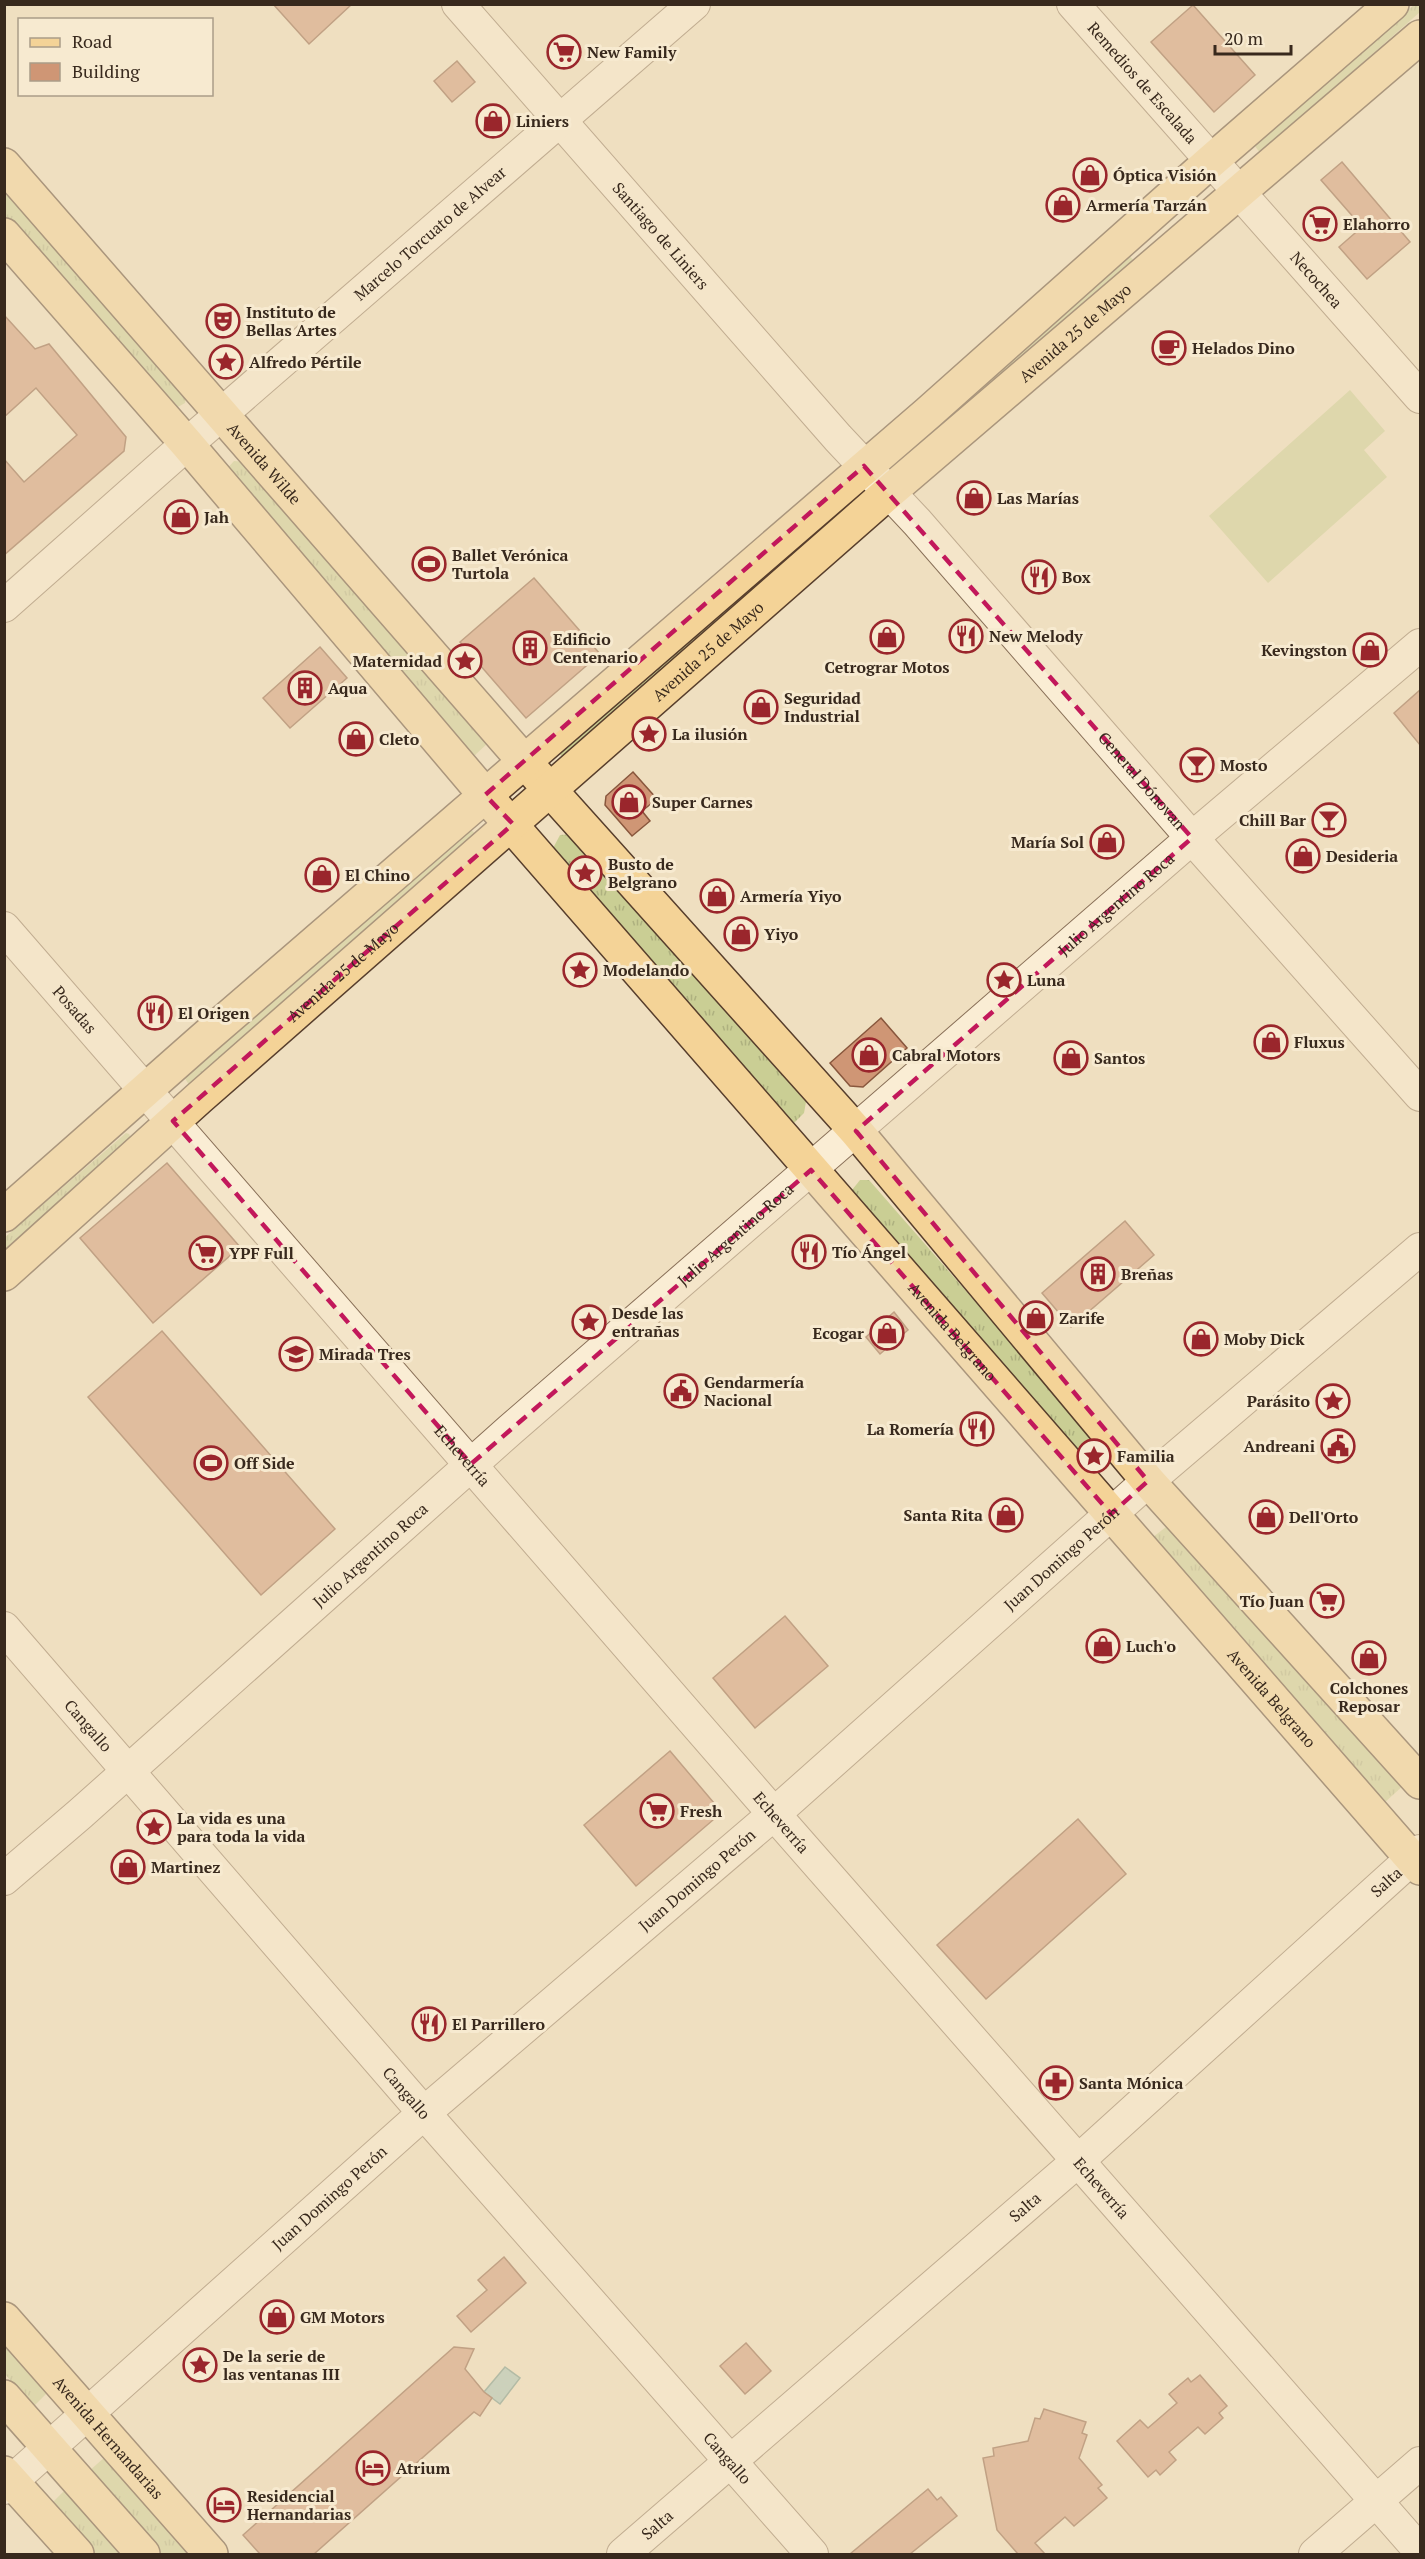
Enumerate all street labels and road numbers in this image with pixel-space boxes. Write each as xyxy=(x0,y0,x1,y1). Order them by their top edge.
street label: Remedios de Escalada xyxy=(1083,17,1202,148)
street label: Marcelo Torcuato de Alvear xyxy=(349,161,511,305)
street label: Santiago de Liniers xyxy=(608,177,714,294)
street label: Necochea xyxy=(1286,247,1348,313)
street label: Avenida 25 de Mayo xyxy=(1014,278,1136,387)
street label: Avenida Wilde xyxy=(222,418,306,509)
street label: Avenida 25 de Mayo xyxy=(648,596,768,706)
street label: General Dónovan xyxy=(1093,727,1191,835)
street label: Julio Argentino Roca xyxy=(1053,847,1179,961)
street label: Avenida 25 de Mayo xyxy=(282,917,403,1027)
street label: Posadas xyxy=(48,981,102,1038)
street label: Julio Argentino Roca xyxy=(673,1178,798,1291)
street label: Avenida Belgrano xyxy=(903,1277,1002,1386)
street label: Echeverría xyxy=(430,1420,495,1491)
street label: Julio Argentino Roca xyxy=(308,1498,432,1612)
street label: Juan Domingo Perón xyxy=(999,1501,1124,1615)
street label: Avenida Belgrano xyxy=(1223,1644,1321,1752)
street label: Cangallo xyxy=(60,1695,117,1757)
street label: Echeverría xyxy=(748,1787,814,1858)
street label: Juan Domingo Perón xyxy=(634,1823,760,1936)
street label: Salta xyxy=(1366,1862,1407,1902)
street label: Cangallo xyxy=(378,2062,436,2124)
street label: Juan Domingo Perón xyxy=(267,2140,392,2255)
street label: Echeverría xyxy=(1069,2152,1135,2223)
street label: Salta xyxy=(1004,2187,1045,2227)
street label: Avenida Hernandarias xyxy=(48,2371,169,2504)
street label: Cangallo xyxy=(698,2427,757,2489)
street label: Salta xyxy=(636,2505,678,2545)

